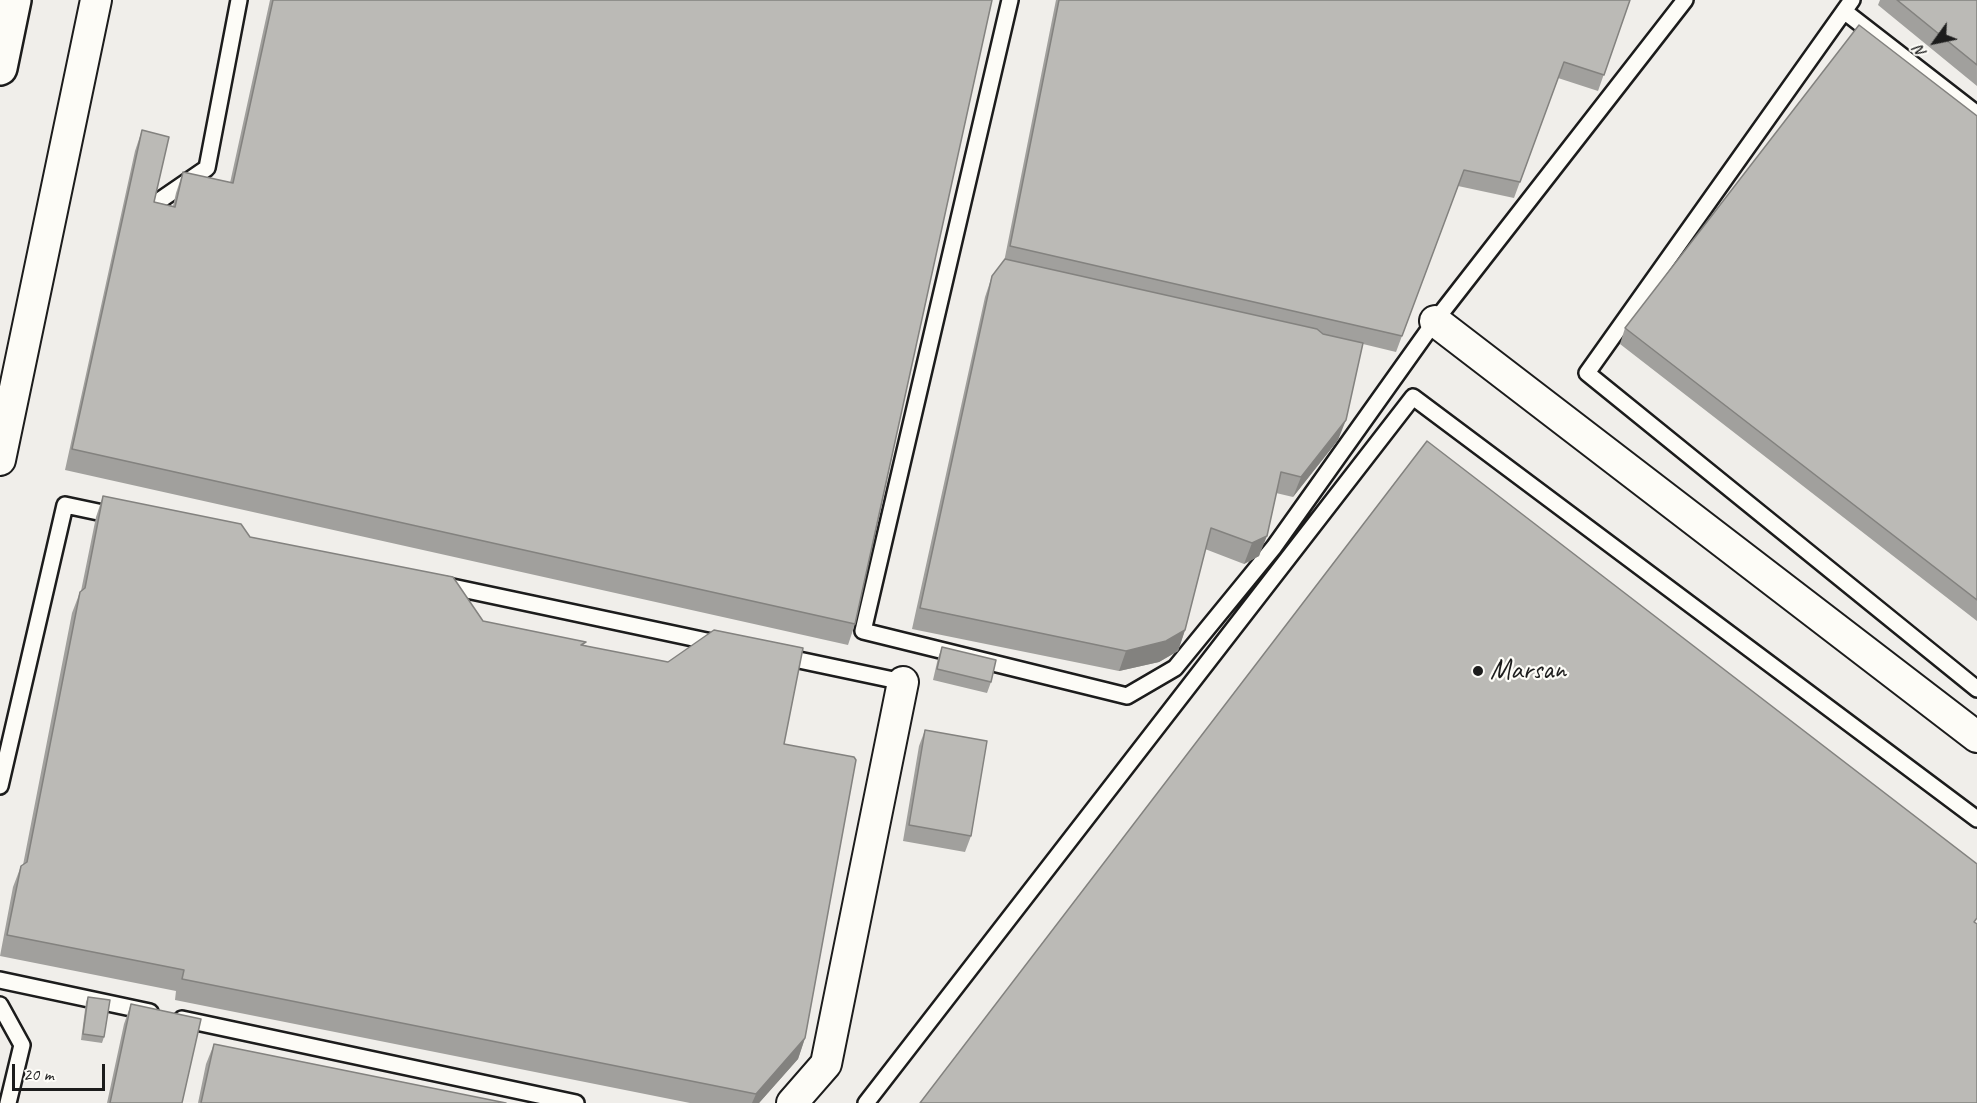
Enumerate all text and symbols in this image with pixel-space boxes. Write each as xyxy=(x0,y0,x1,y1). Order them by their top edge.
north arrow xyxy=(1905,12,1965,72)
text: N xyxy=(1909,42,1931,61)
place label: Marsan xyxy=(1490,654,1566,688)
marker: Marsan xyxy=(1471,664,1485,678)
scale bar xyxy=(15,1052,108,1090)
text: 20 m xyxy=(23,1063,54,1085)

